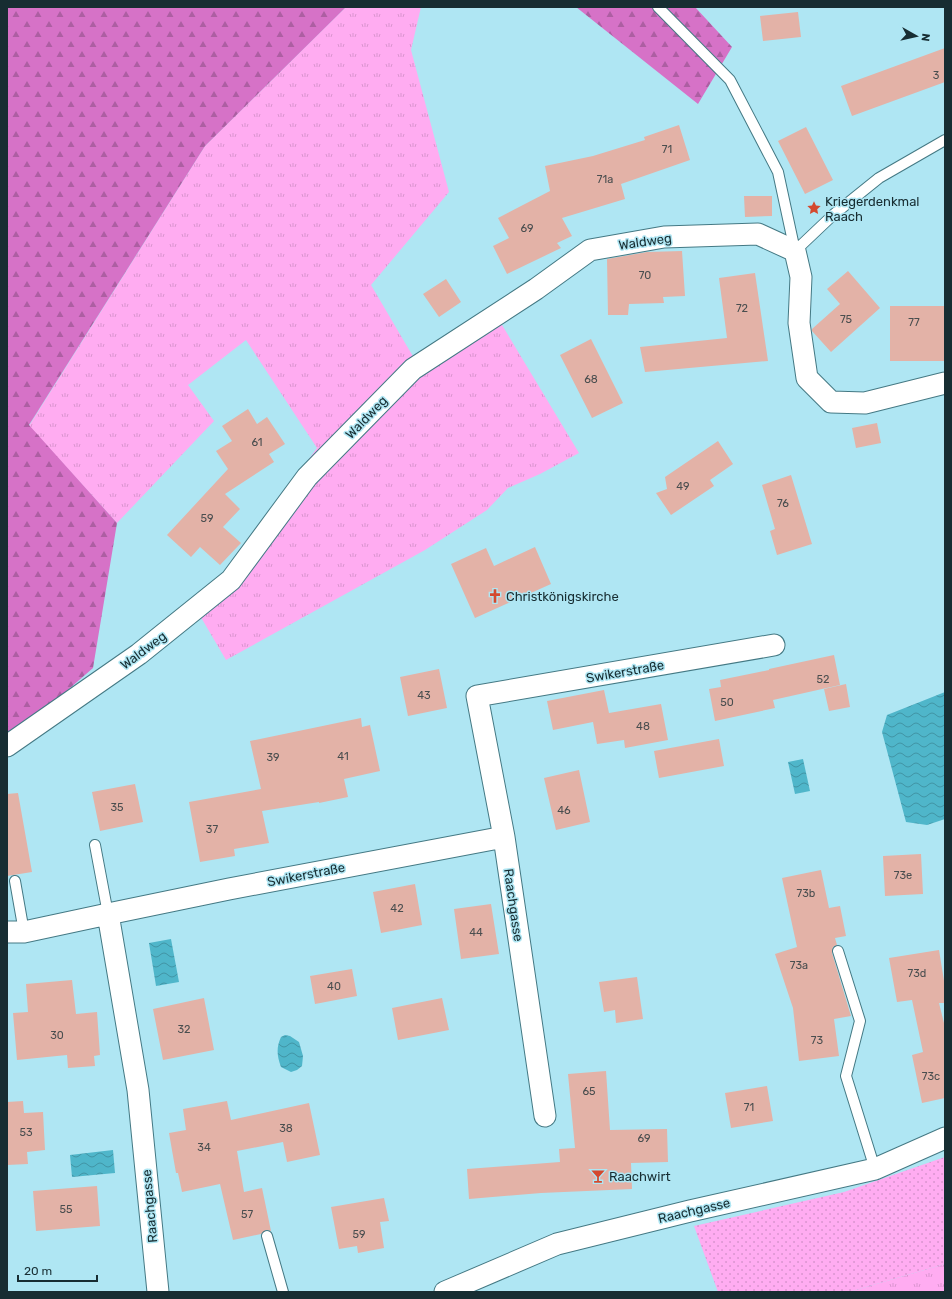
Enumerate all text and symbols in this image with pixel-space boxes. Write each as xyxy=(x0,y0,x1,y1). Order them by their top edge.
north arrow xyxy=(896,16,936,56)
text: N xyxy=(918,32,932,42)
house number: 3 xyxy=(933,69,940,82)
house number: 71 xyxy=(662,143,672,156)
house number: 71a xyxy=(597,173,613,186)
place label: Kriegerdenkmal Raach xyxy=(825,194,920,224)
place icon: Kriegerdenkmal Raach xyxy=(806,200,822,216)
house number: 69 xyxy=(520,222,534,235)
street label: Waldweg xyxy=(618,230,673,254)
house number: 70 xyxy=(639,269,651,282)
house number: 72 xyxy=(736,302,748,315)
house number: 75 xyxy=(840,313,853,326)
house number: 77 xyxy=(908,316,920,329)
house number: 68 xyxy=(584,373,598,386)
street label: Waldweg xyxy=(342,393,391,442)
house number: 61 xyxy=(251,436,263,449)
house number: 49 xyxy=(676,480,690,493)
house number: 76 xyxy=(777,497,789,510)
house number: 59 xyxy=(200,512,214,525)
church icon: Christkönigskirche xyxy=(487,588,503,604)
place label: Christkönigskirche xyxy=(506,589,619,605)
street label: Waldweg xyxy=(117,628,170,673)
street label: Swikerstraße xyxy=(585,657,665,686)
house number: 52 xyxy=(817,673,830,686)
house number: 43 xyxy=(417,689,431,702)
house number: 50 xyxy=(720,696,734,709)
house number: 48 xyxy=(636,720,650,733)
house number: 41 xyxy=(337,750,349,763)
house number: 39 xyxy=(266,751,280,764)
house number: 35 xyxy=(110,801,124,814)
house number: 46 xyxy=(557,804,571,817)
house number: 37 xyxy=(206,823,218,836)
street label: Swikerstraße xyxy=(266,860,346,889)
street label: Raachgasse xyxy=(500,868,526,943)
house number: 73e xyxy=(894,869,912,882)
house number: 73b xyxy=(797,887,815,900)
house number: 42 xyxy=(390,902,404,915)
house number: 44 xyxy=(469,926,483,939)
house number: 73a xyxy=(790,959,808,972)
house number: 73d xyxy=(908,967,926,980)
house number: 40 xyxy=(327,980,341,993)
house number: 32 xyxy=(177,1023,191,1036)
house number: 30 xyxy=(50,1029,64,1042)
house number: 73 xyxy=(811,1034,824,1047)
house number: 73c xyxy=(922,1070,940,1083)
house number: 65 xyxy=(582,1085,596,1098)
house number: 71 xyxy=(744,1101,754,1114)
house number: 38 xyxy=(279,1122,293,1135)
house number: 53 xyxy=(19,1126,33,1139)
house number: 69 xyxy=(637,1132,651,1145)
house number: 34 xyxy=(197,1141,211,1154)
bar icon: Raachwirt xyxy=(590,1168,606,1184)
street label: Raachgasse xyxy=(139,1169,161,1243)
place label: Raachwirt xyxy=(609,1169,670,1184)
street label: Raachgasse xyxy=(657,1195,732,1227)
house number: 55 xyxy=(59,1203,73,1216)
house number: 57 xyxy=(241,1208,253,1221)
house number: 59 xyxy=(352,1228,366,1241)
scale bar xyxy=(18,1257,97,1283)
text: 20 m xyxy=(24,1264,52,1278)

